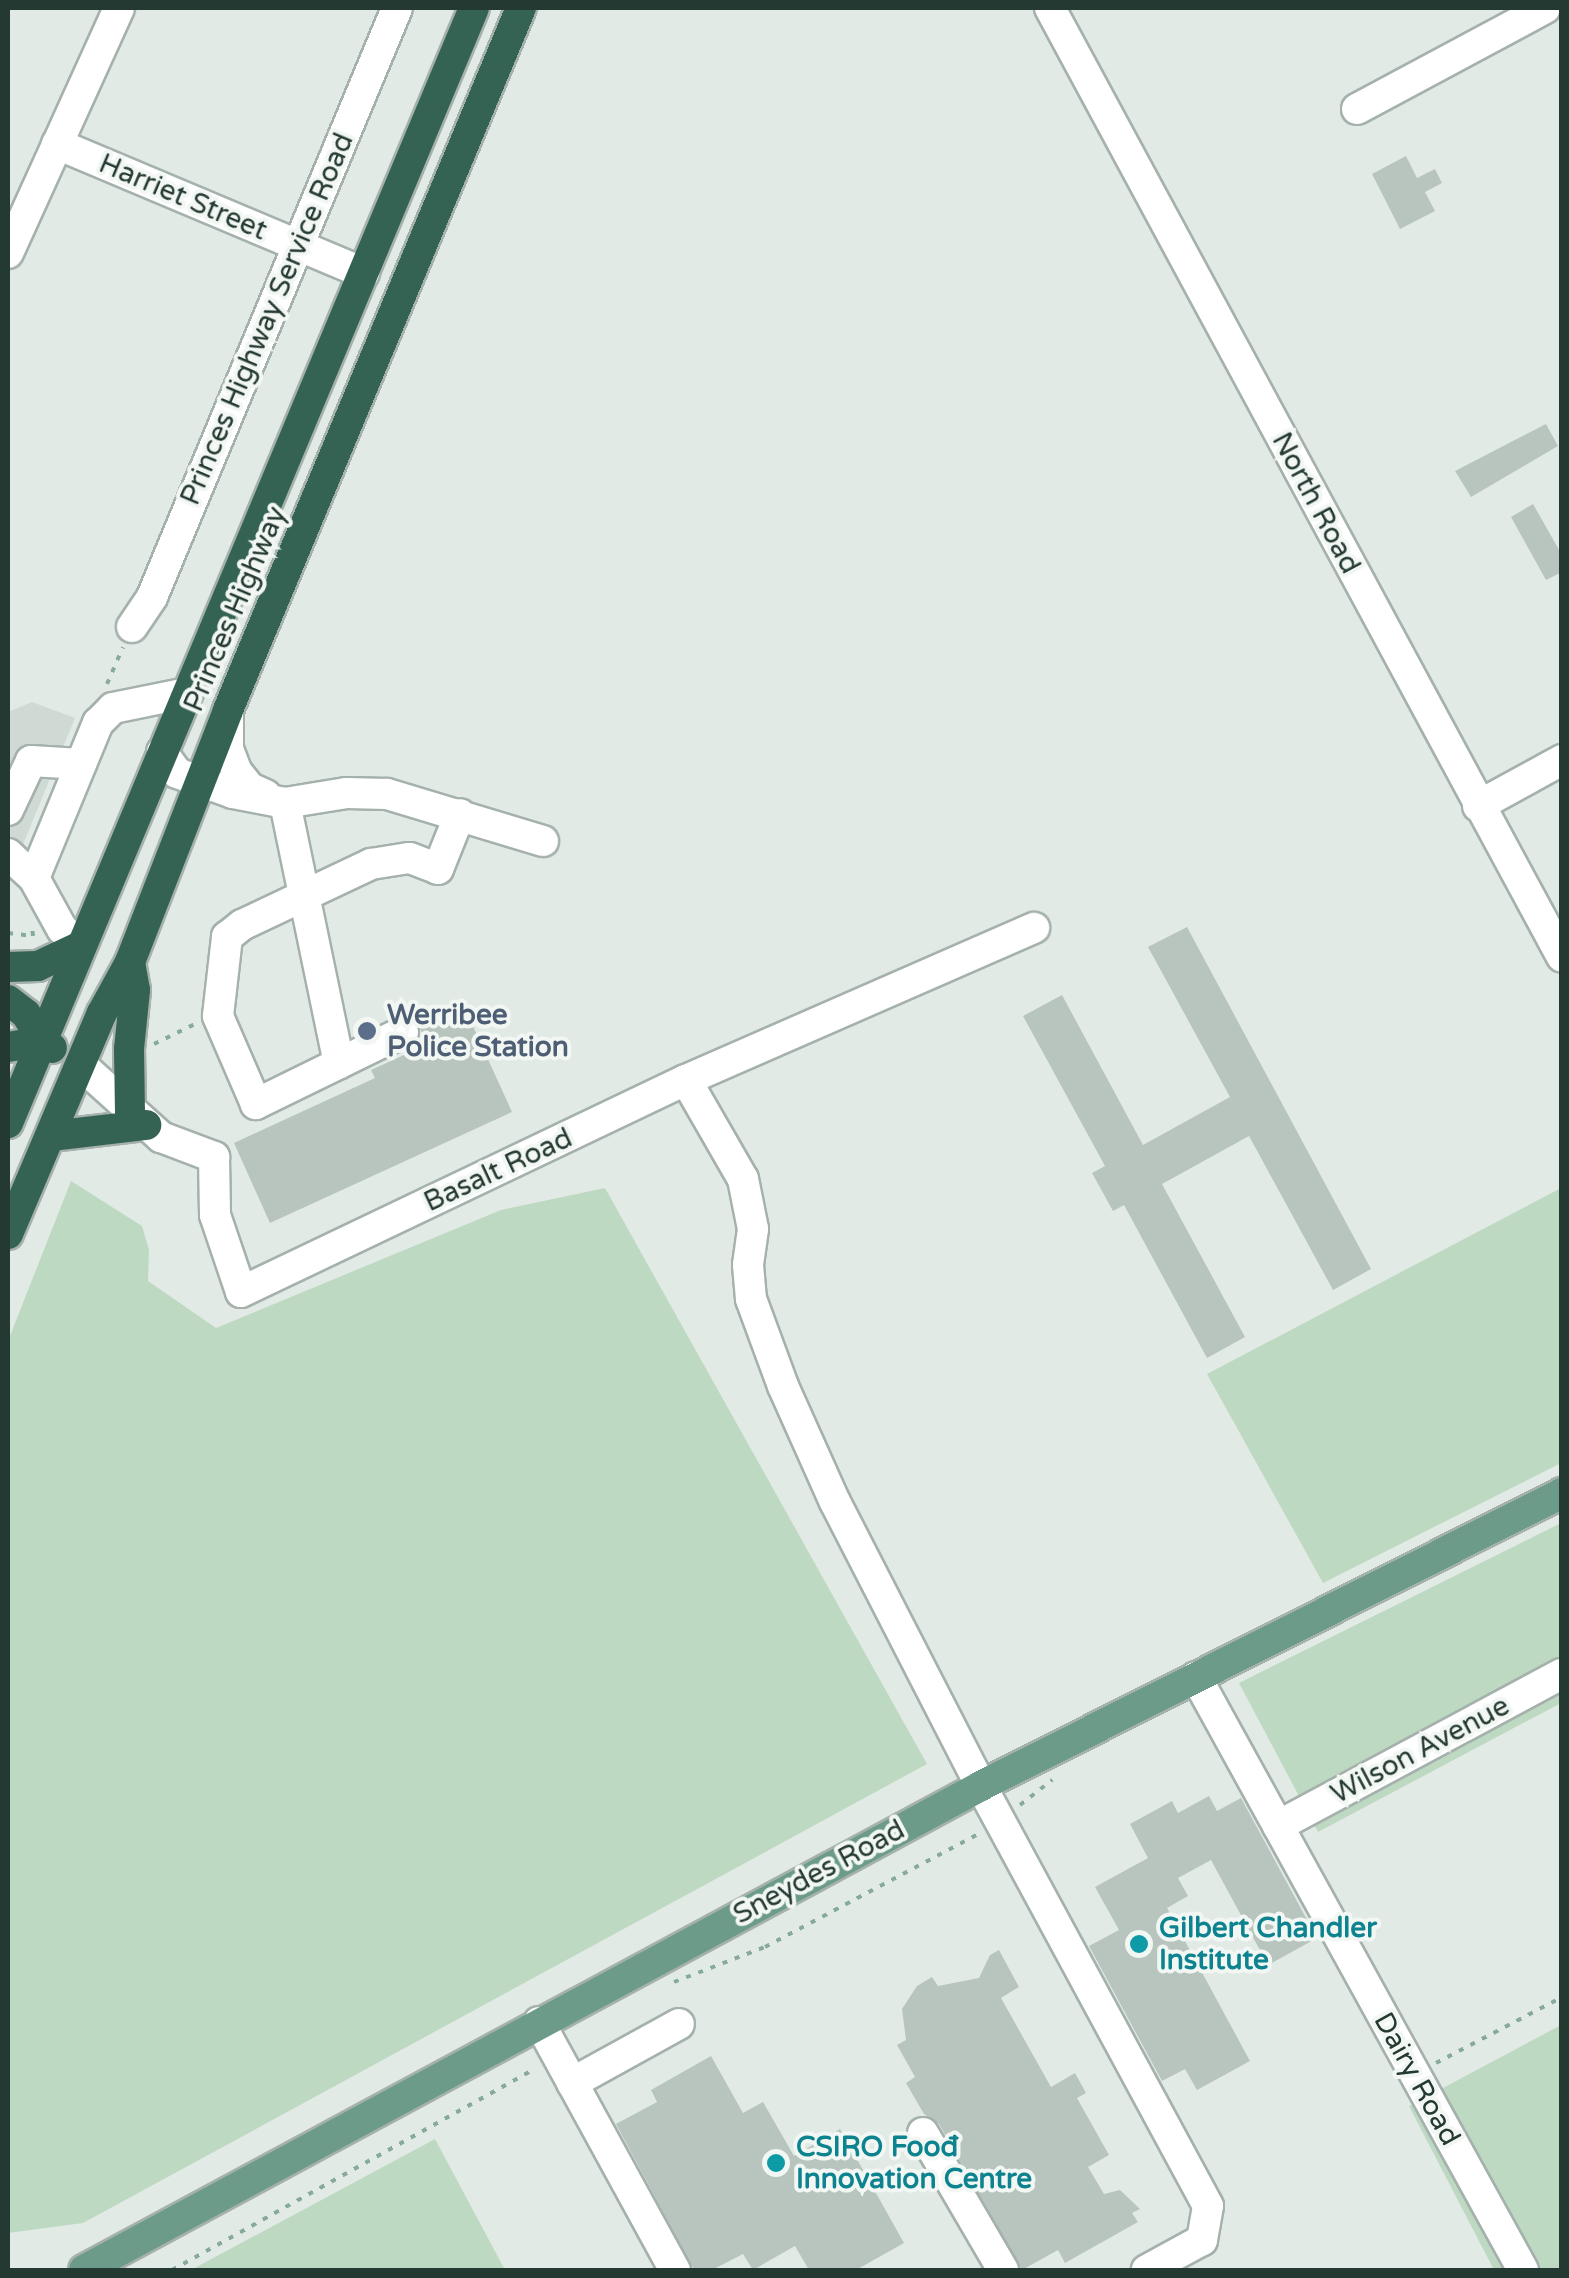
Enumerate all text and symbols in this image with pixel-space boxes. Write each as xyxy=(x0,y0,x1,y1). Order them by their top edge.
street label: Princes Highway Service Road xyxy=(173,128,361,510)
street label: Harriet Street xyxy=(94,147,272,247)
street label: North Road xyxy=(1265,427,1367,579)
street label: Princes Highway xyxy=(177,501,293,717)
place label: Werribee Police Station xyxy=(387,998,569,1064)
marker: Werribee Police Station xyxy=(356,1020,378,1042)
street label: Basalt Road xyxy=(419,1121,577,1219)
street label: Wilson Avenue xyxy=(1325,1689,1515,1811)
street label: Sneydes Road xyxy=(728,1813,910,1931)
place label: Gilbert Chandler Institute xyxy=(1159,1911,1377,1977)
marker: Gilbert Chandler Institute xyxy=(1128,1933,1150,1955)
street label: Dairy Road xyxy=(1367,2007,1467,2151)
place label: CSIRO Foođ Innovation Centre xyxy=(796,2130,1032,2196)
marker: CSIRO Foođ Innovation Centre xyxy=(765,2152,787,2174)

